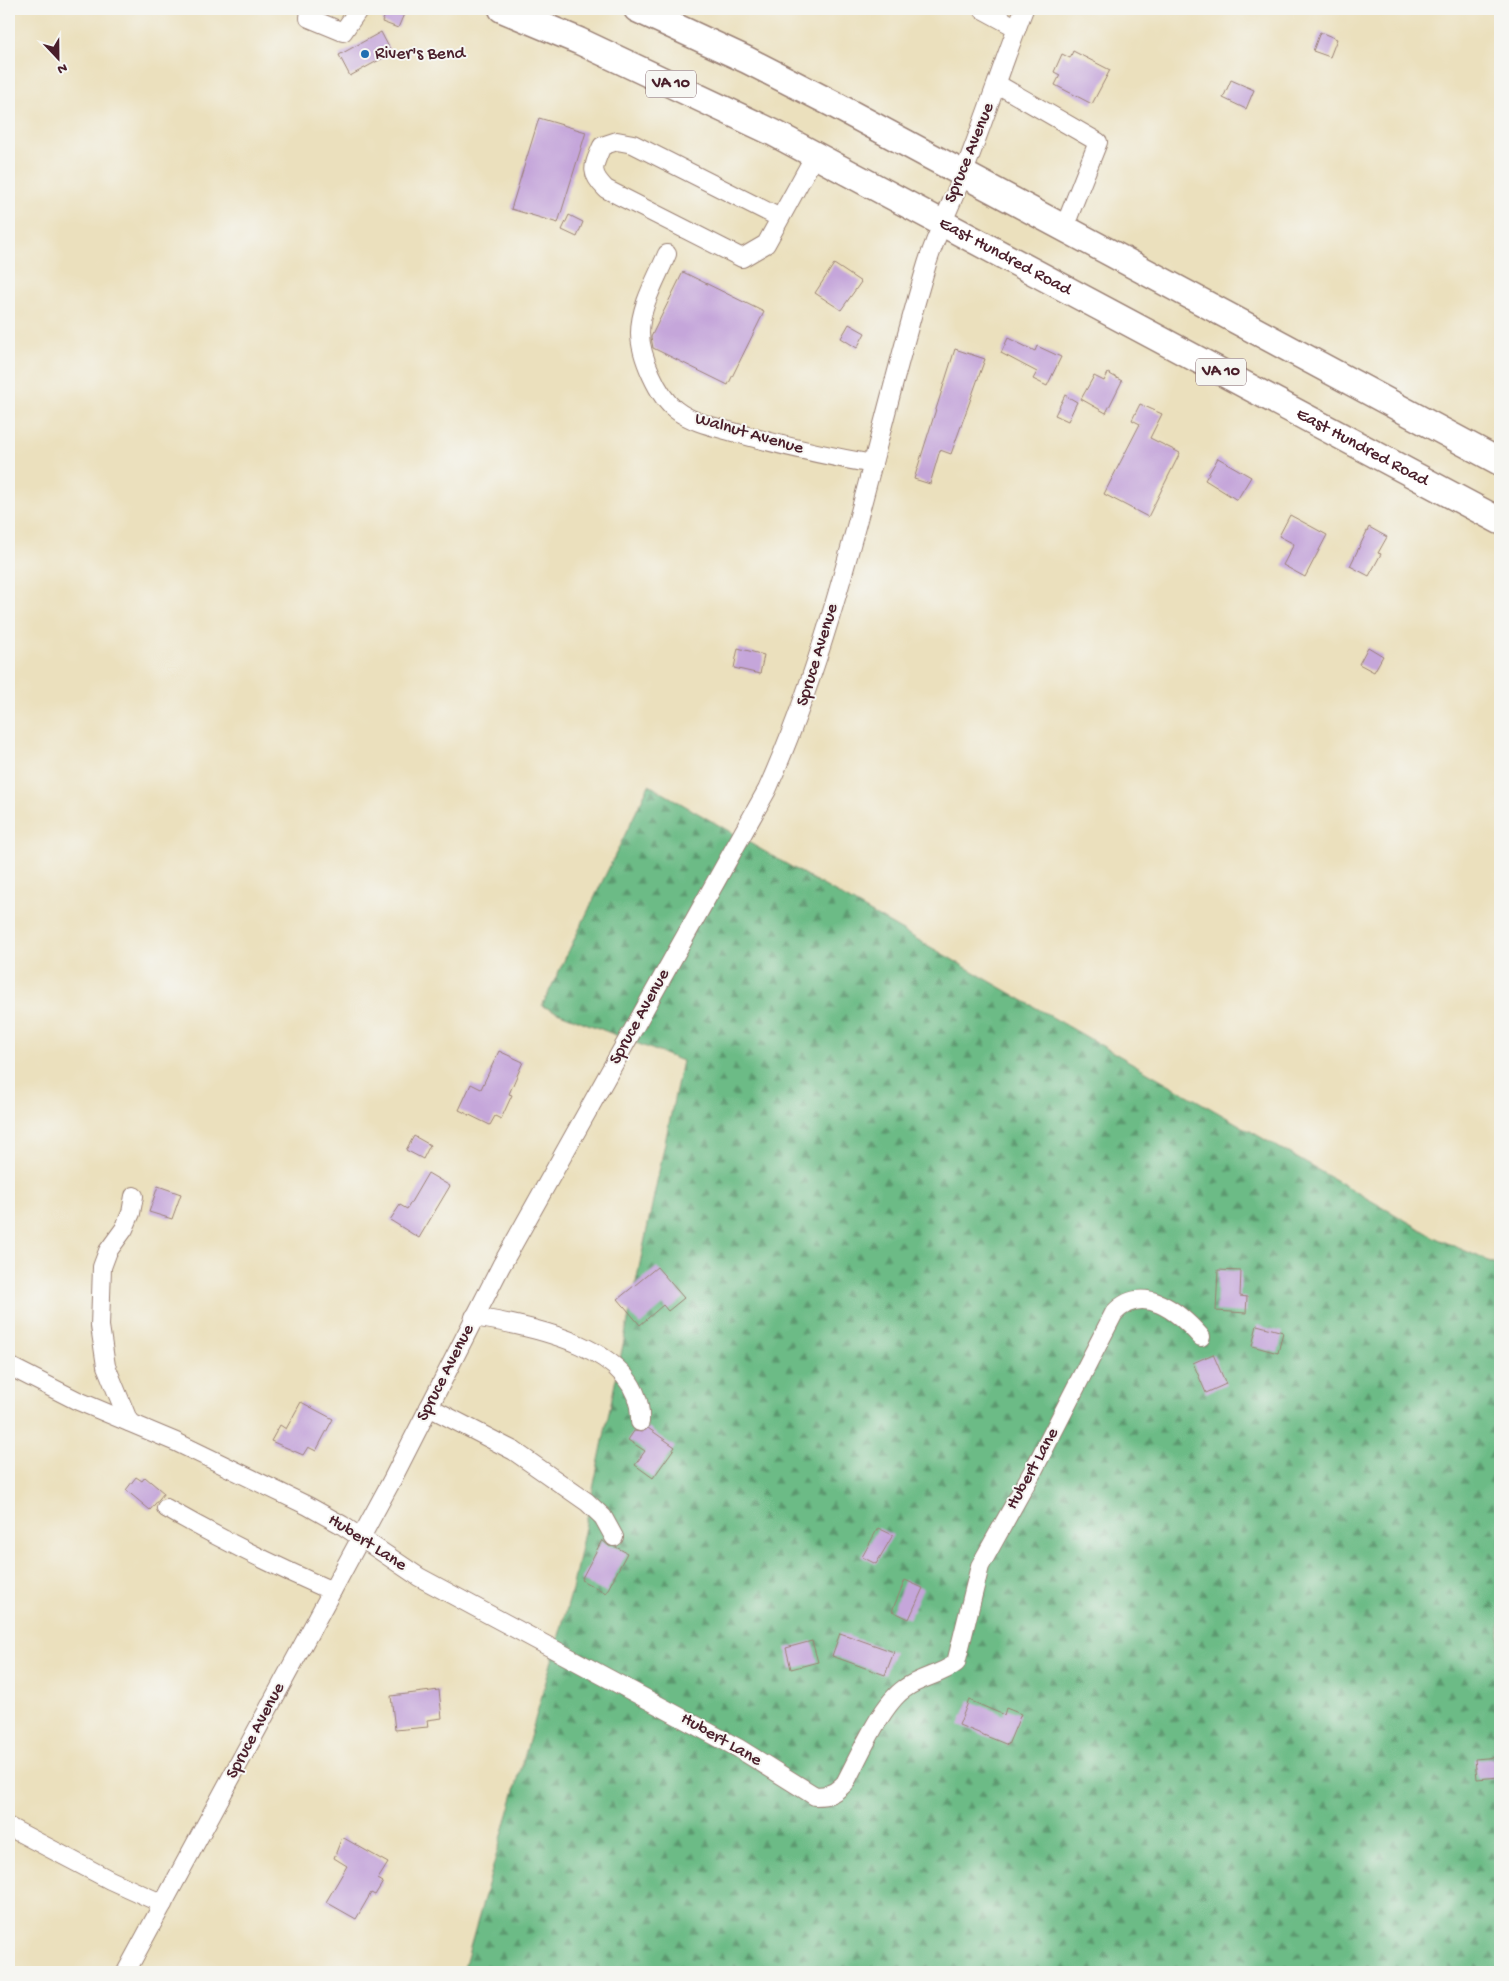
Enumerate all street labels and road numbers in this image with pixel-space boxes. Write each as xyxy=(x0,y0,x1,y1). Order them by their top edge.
road number: VA 10 xyxy=(646,70,696,98)
street label: Spruce Avenue xyxy=(940,99,1000,206)
street label: East Hundred Road xyxy=(935,213,1076,301)
road number: VA 10 xyxy=(1196,358,1246,386)
street label: East Hundred Road xyxy=(1292,403,1433,492)
street label: Walnut Avenue xyxy=(692,408,806,460)
street label: Spruce Avenue xyxy=(792,601,844,709)
street label: Spruce Avenue xyxy=(605,965,675,1068)
street label: Spruce Avenue xyxy=(413,1320,480,1425)
street label: Hubert Lane xyxy=(1002,1424,1064,1513)
street label: Hubert Lane xyxy=(324,1510,411,1577)
street label: Spruce Avenue xyxy=(222,1679,290,1783)
street label: Hubert Lane xyxy=(677,1708,766,1772)

